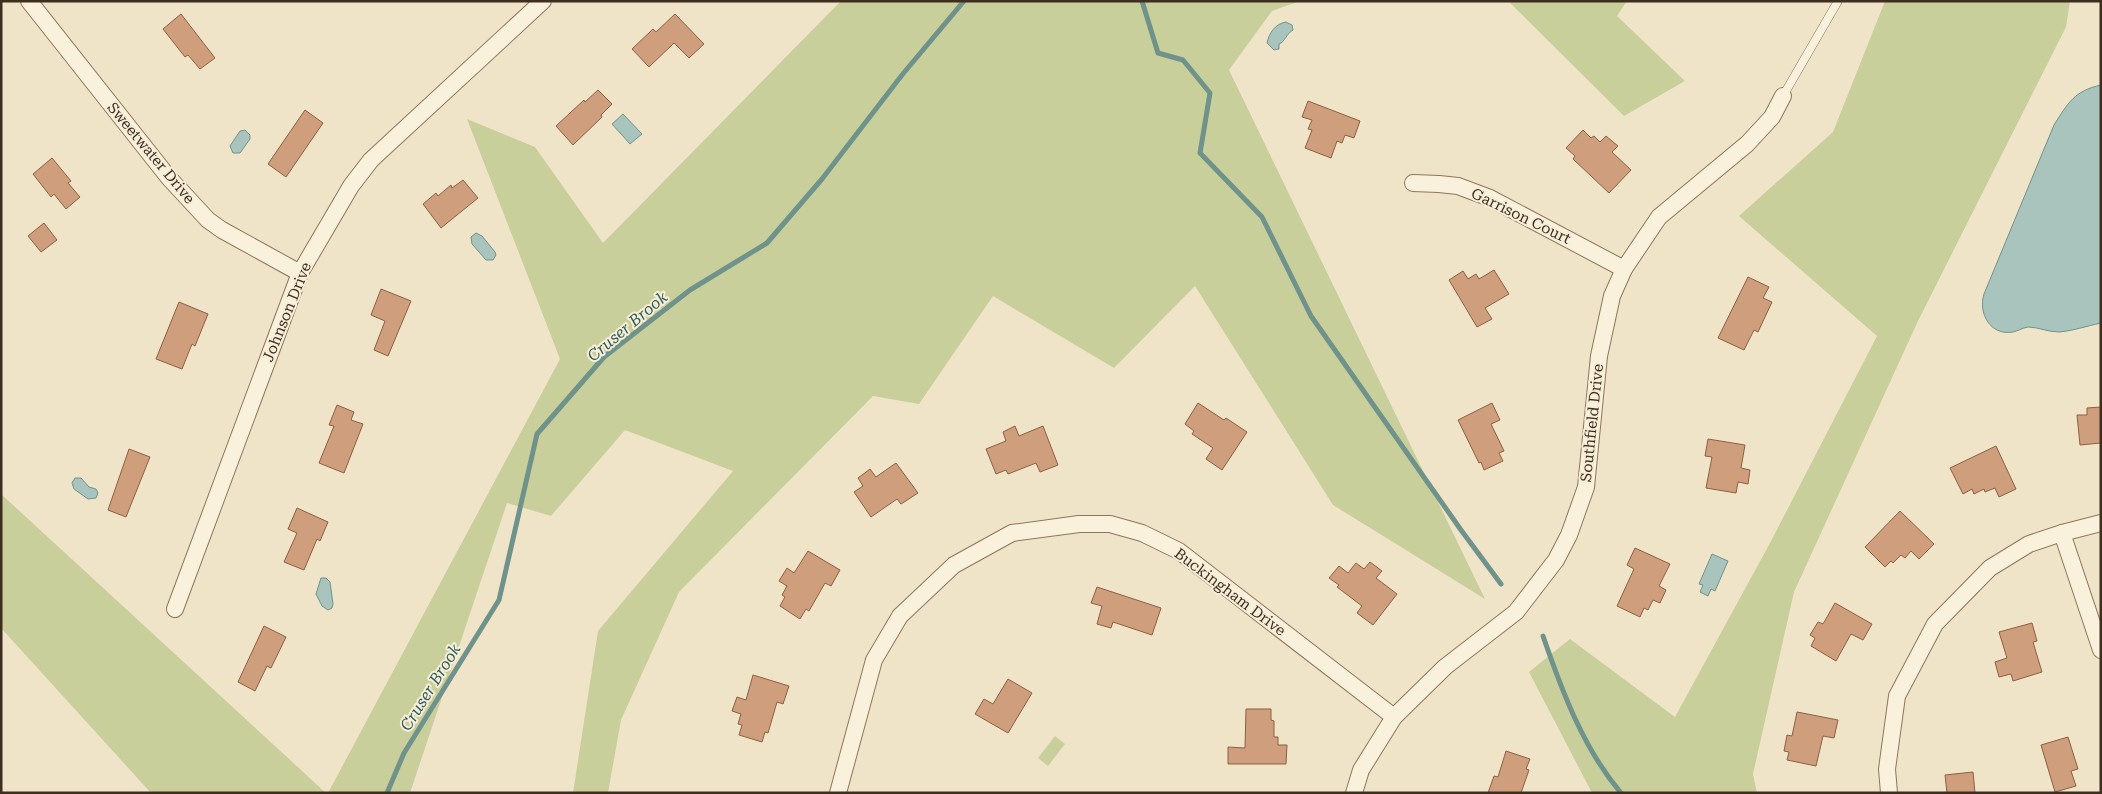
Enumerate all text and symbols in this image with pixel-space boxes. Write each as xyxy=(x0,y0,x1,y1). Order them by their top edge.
street label: Sweetwater Drive xyxy=(103,99,199,207)
street label: Garrison Court xyxy=(1468,184,1574,248)
street label: Johnson Drive xyxy=(259,260,315,364)
water label: Cruser Brook xyxy=(583,287,671,365)
street label: Southfield Drive xyxy=(1577,363,1607,483)
street label: Buckingham Drive xyxy=(1171,544,1289,640)
water label: Cruser Brook xyxy=(396,640,465,734)

